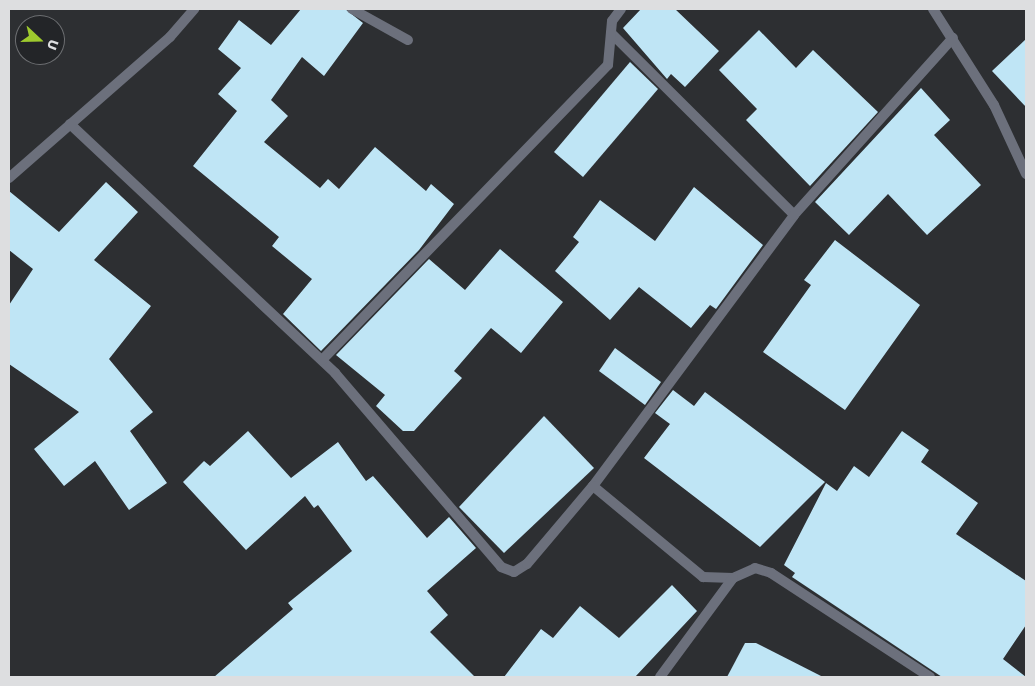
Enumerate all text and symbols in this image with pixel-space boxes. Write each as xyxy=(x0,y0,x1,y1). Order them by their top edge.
north arrow xyxy=(15,15,65,65)
text: U xyxy=(44,37,62,53)

